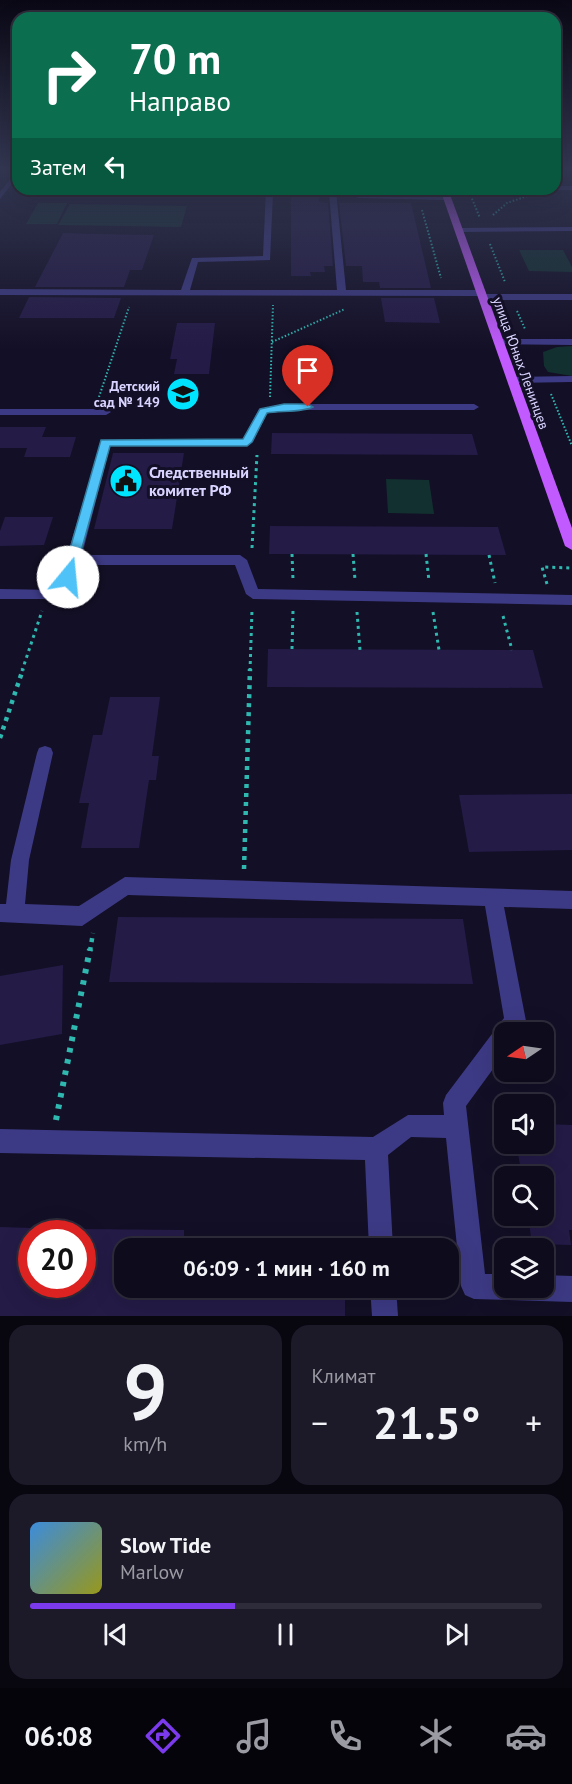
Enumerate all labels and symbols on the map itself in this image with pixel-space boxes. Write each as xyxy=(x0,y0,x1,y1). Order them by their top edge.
street label: улица Юных Ленинцев xyxy=(489,294,553,432)
pin xyxy=(282,345,333,407)
school or university icon: Детский сад № 149 xyxy=(165,376,201,412)
place label: Детский сад № 149 xyxy=(94,377,160,411)
place label: Следственный комитет РФ xyxy=(149,462,249,500)
public building icon: Следственный комитет РФ xyxy=(108,463,144,499)
position arrow xyxy=(36,545,100,609)
north arrow xyxy=(494,1022,554,1082)
speed limit sign: 20 xyxy=(18,1220,96,1298)

